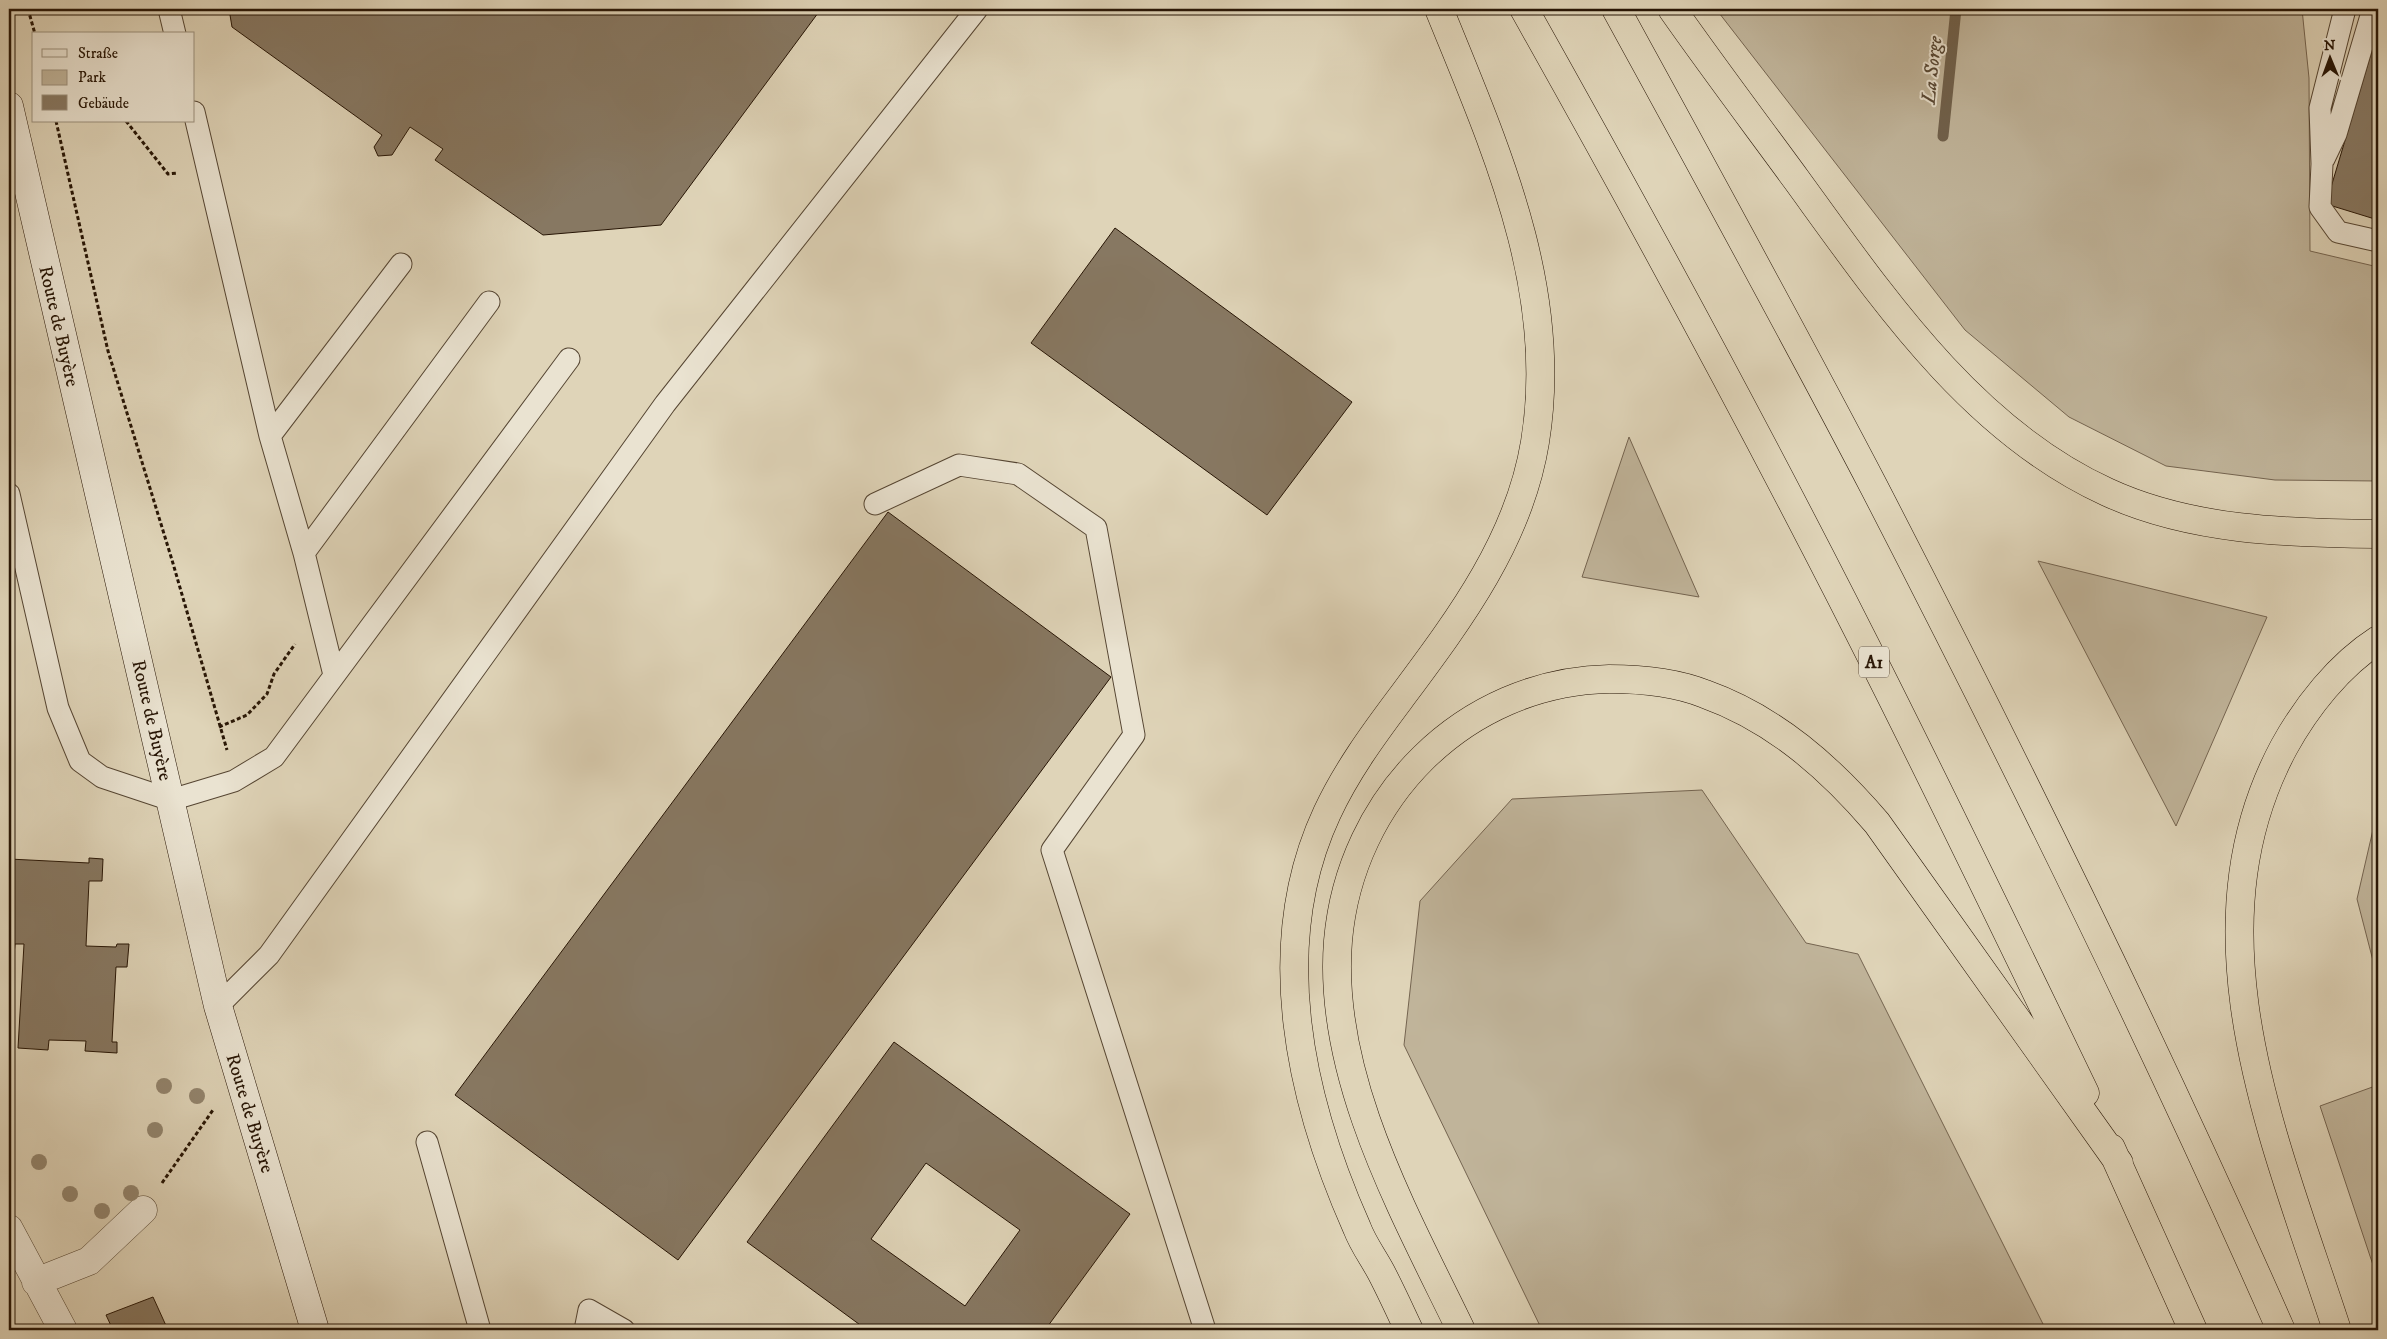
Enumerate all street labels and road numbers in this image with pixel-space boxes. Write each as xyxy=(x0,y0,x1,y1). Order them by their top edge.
street label: Route de Buyère xyxy=(33,264,84,389)
road number: A1 xyxy=(1859,646,1889,678)
street label: Route de Buyère xyxy=(126,658,177,783)
street label: Route de Buyère xyxy=(221,1051,279,1176)

